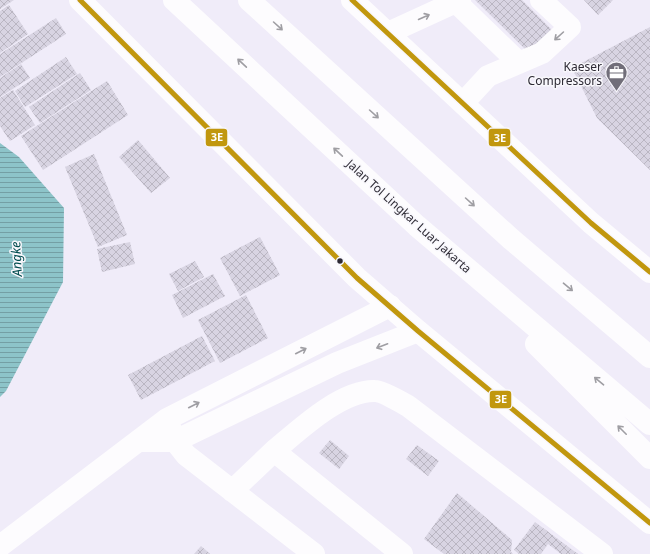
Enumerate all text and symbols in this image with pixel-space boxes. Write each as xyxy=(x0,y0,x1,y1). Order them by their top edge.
one-way arrow xyxy=(417,13,429,21)
one-way arrow xyxy=(273,22,283,31)
one-way arrow xyxy=(554,32,565,41)
place label: Kaeser Compressors xyxy=(528,58,602,89)
one-way arrow xyxy=(237,59,248,68)
office icon: Kaeser Compressors xyxy=(604,60,630,93)
one-way arrow xyxy=(369,109,379,119)
line badge: 3E xyxy=(205,128,228,147)
line badge: 3E xyxy=(488,128,511,147)
text: 3E xyxy=(211,129,223,144)
text: 3E xyxy=(494,130,506,145)
one-way arrow xyxy=(333,148,343,157)
street label: Jalan Tol Lingkar Luar Jakarta xyxy=(342,155,475,277)
one-way arrow xyxy=(465,197,475,206)
water label: Angke xyxy=(6,241,26,278)
unlabelled marker xyxy=(335,256,345,266)
one-way arrow xyxy=(562,283,573,292)
one-way arrow xyxy=(376,342,388,350)
one-way arrow xyxy=(295,347,307,354)
one-way arrow xyxy=(594,376,604,385)
line badge: 3E xyxy=(489,390,512,409)
text: 3E xyxy=(495,391,507,406)
one-way arrow xyxy=(188,401,200,408)
one-way arrow xyxy=(617,425,627,435)

